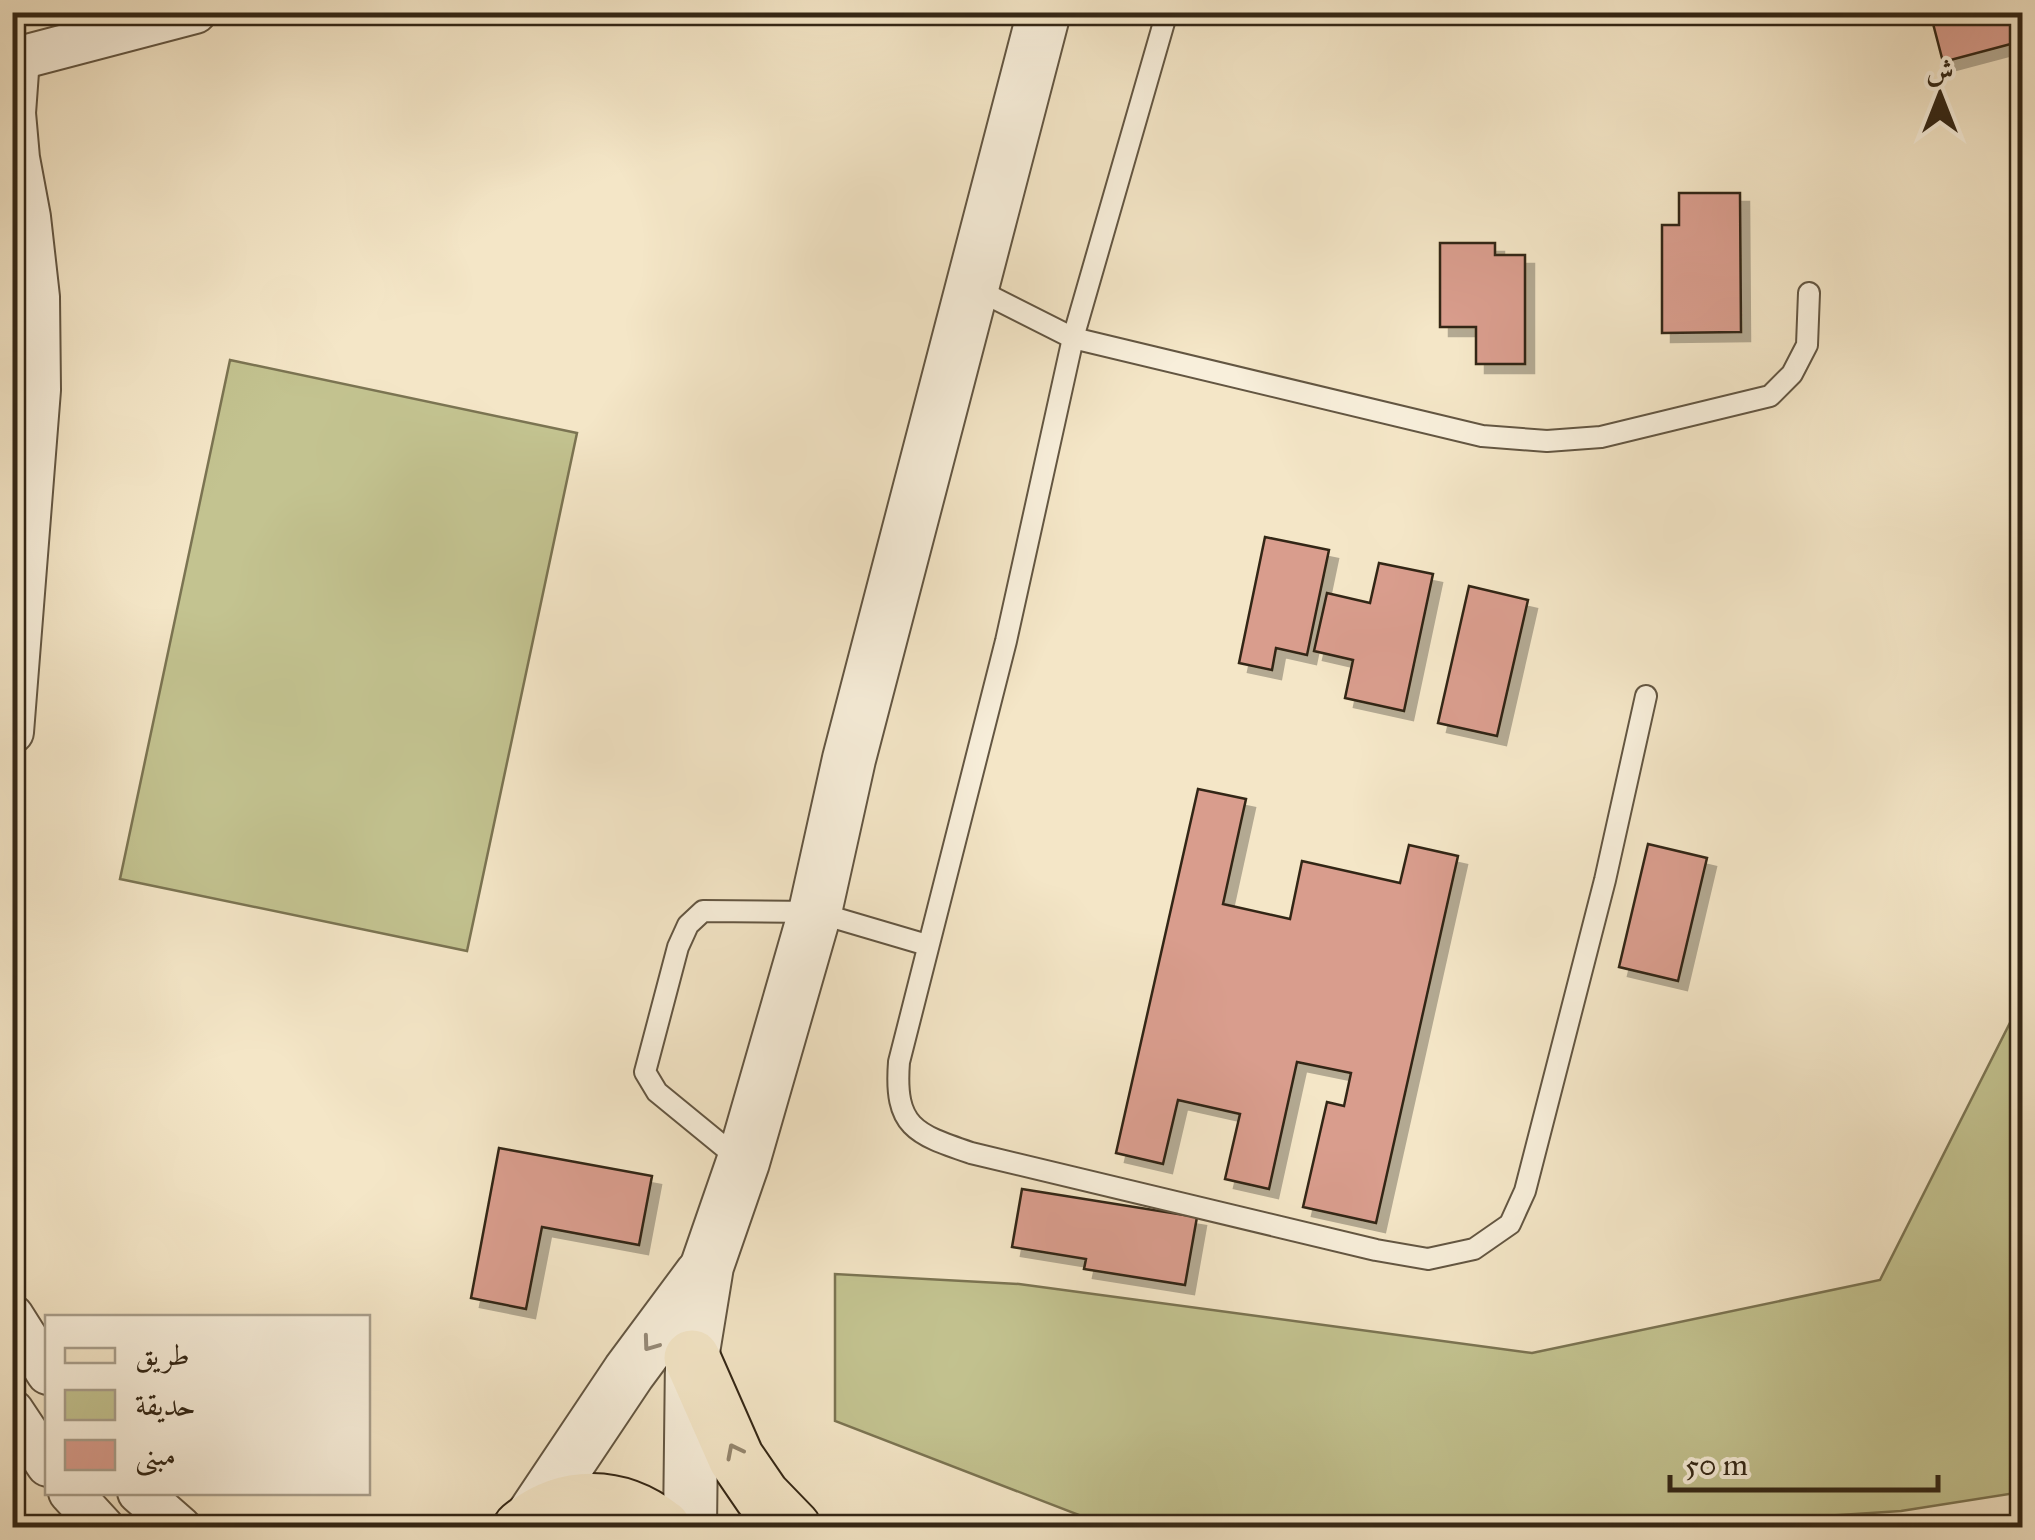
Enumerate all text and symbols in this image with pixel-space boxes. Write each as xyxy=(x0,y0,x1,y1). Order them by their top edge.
north arrow xyxy=(1890,45,1990,145)
text: ش xyxy=(1926,53,1954,88)
legend xyxy=(45,1315,370,1495)
one-way arrow xyxy=(644,1333,661,1351)
text: طريق xyxy=(135,1337,190,1374)
text: حديقة xyxy=(135,1387,196,1423)
scale bar xyxy=(1670,1430,1938,1492)
text: مبنى xyxy=(135,1437,176,1477)
one-way arrow xyxy=(727,1443,746,1461)
text: 50 m xyxy=(1685,1447,1748,1483)

